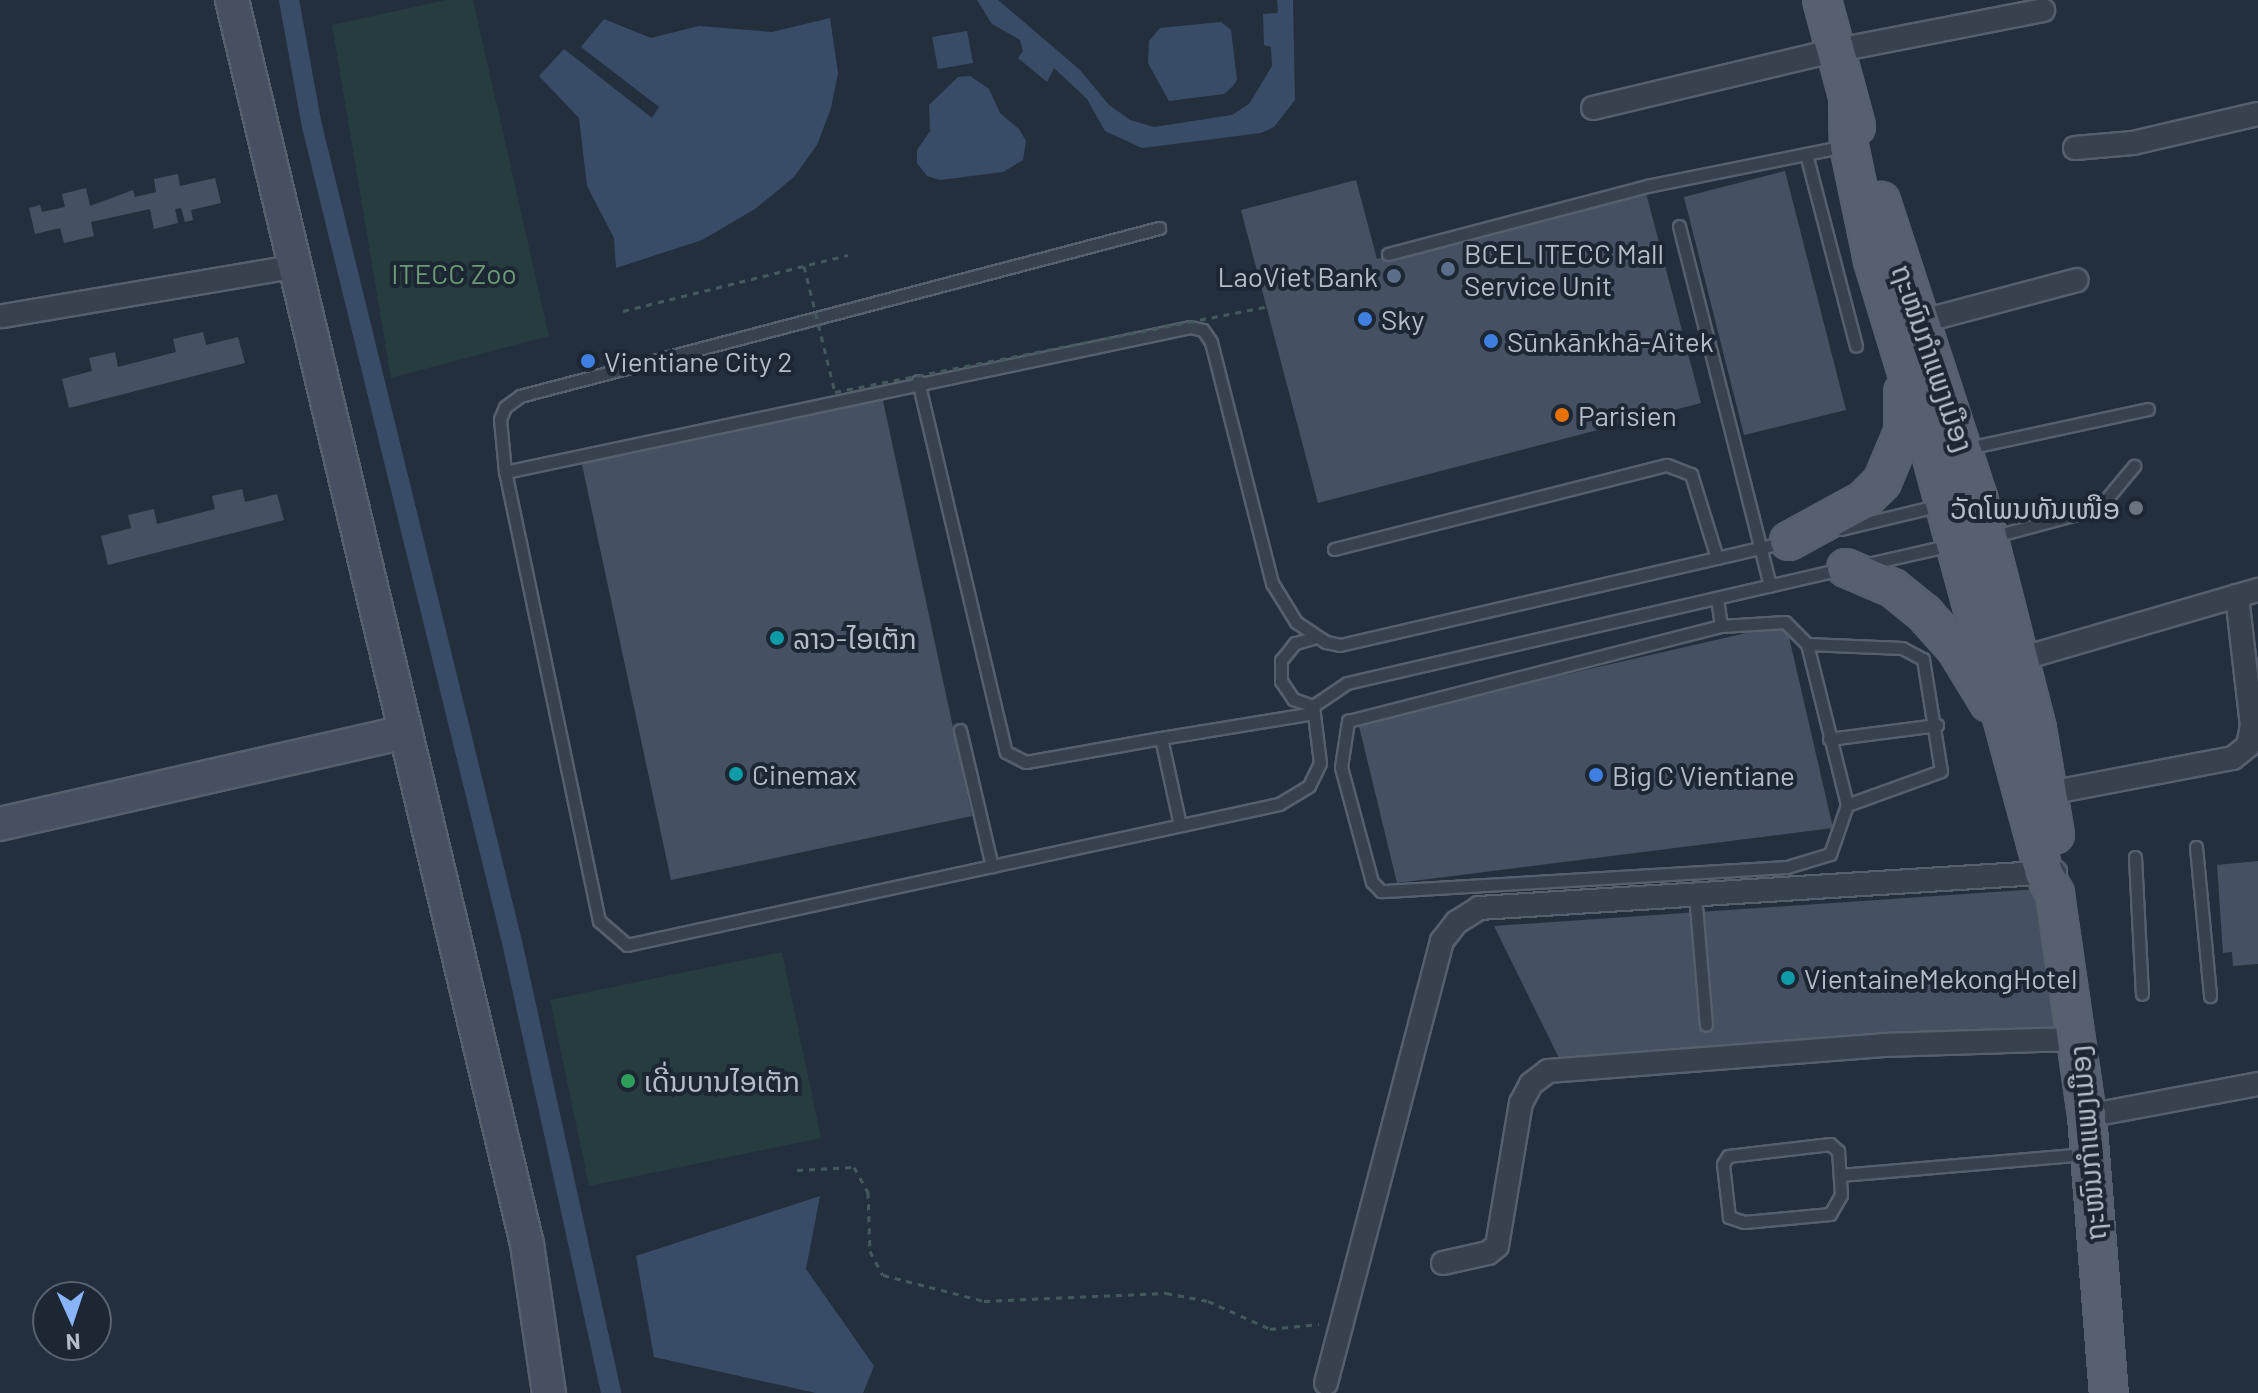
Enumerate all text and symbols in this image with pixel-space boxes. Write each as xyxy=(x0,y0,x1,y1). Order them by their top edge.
place label: BCEL ITECC Mall Service Unit xyxy=(1464,236,1664,302)
park label: ITECC Zoo xyxy=(391,256,517,290)
place label: LaoViet Bank xyxy=(1218,259,1378,293)
marker: BCEL ITECC Mall Service Unit xyxy=(1439,260,1457,278)
street label: ຖະໜົນກຳແພງເມືອງ xyxy=(1885,260,1981,456)
marker: LaoViet Bank xyxy=(1385,267,1403,285)
place label: Sky xyxy=(1381,302,1424,336)
marker: Sky xyxy=(1356,310,1374,328)
place label: Sūnkānkhā-Aitek xyxy=(1507,324,1714,358)
marker: Sūnkānkhā-Aitek xyxy=(1482,332,1500,350)
place label: Vientiane City 2 xyxy=(604,344,793,378)
marker: Vientiane City 2 xyxy=(579,352,597,370)
place label: Parisien xyxy=(1578,398,1677,432)
marker: Parisien xyxy=(1553,406,1571,424)
place label: ວັດໂພນທັນເໜືອ xyxy=(1950,491,2120,525)
marker: ວັດໂພນທັນເໜືອ xyxy=(2127,499,2145,517)
place label: ລາວ-ໄອເຕັກ xyxy=(793,621,917,655)
marker: ລາວ-ໄອເຕັກ xyxy=(768,629,786,647)
place label: Cinemax xyxy=(752,757,857,791)
place label: Big C Vientiane xyxy=(1612,758,1795,792)
marker: Cinemax xyxy=(727,765,745,783)
marker: Big C Vientiane xyxy=(1587,766,1605,784)
place label: VientaineMekongHotel xyxy=(1804,961,2077,995)
marker: VientaineMekongHotel xyxy=(1779,969,1797,987)
street label: ຖະໜົນກຳແພງເມືອງ xyxy=(2062,1044,2112,1242)
place label: ເດີ່ນບານໄອເຕັກ xyxy=(644,1064,800,1098)
marker: ເດີ່ນບານໄອເຕັກ xyxy=(619,1072,637,1090)
north arrow xyxy=(32,1281,112,1361)
text: N xyxy=(65,1330,81,1356)

